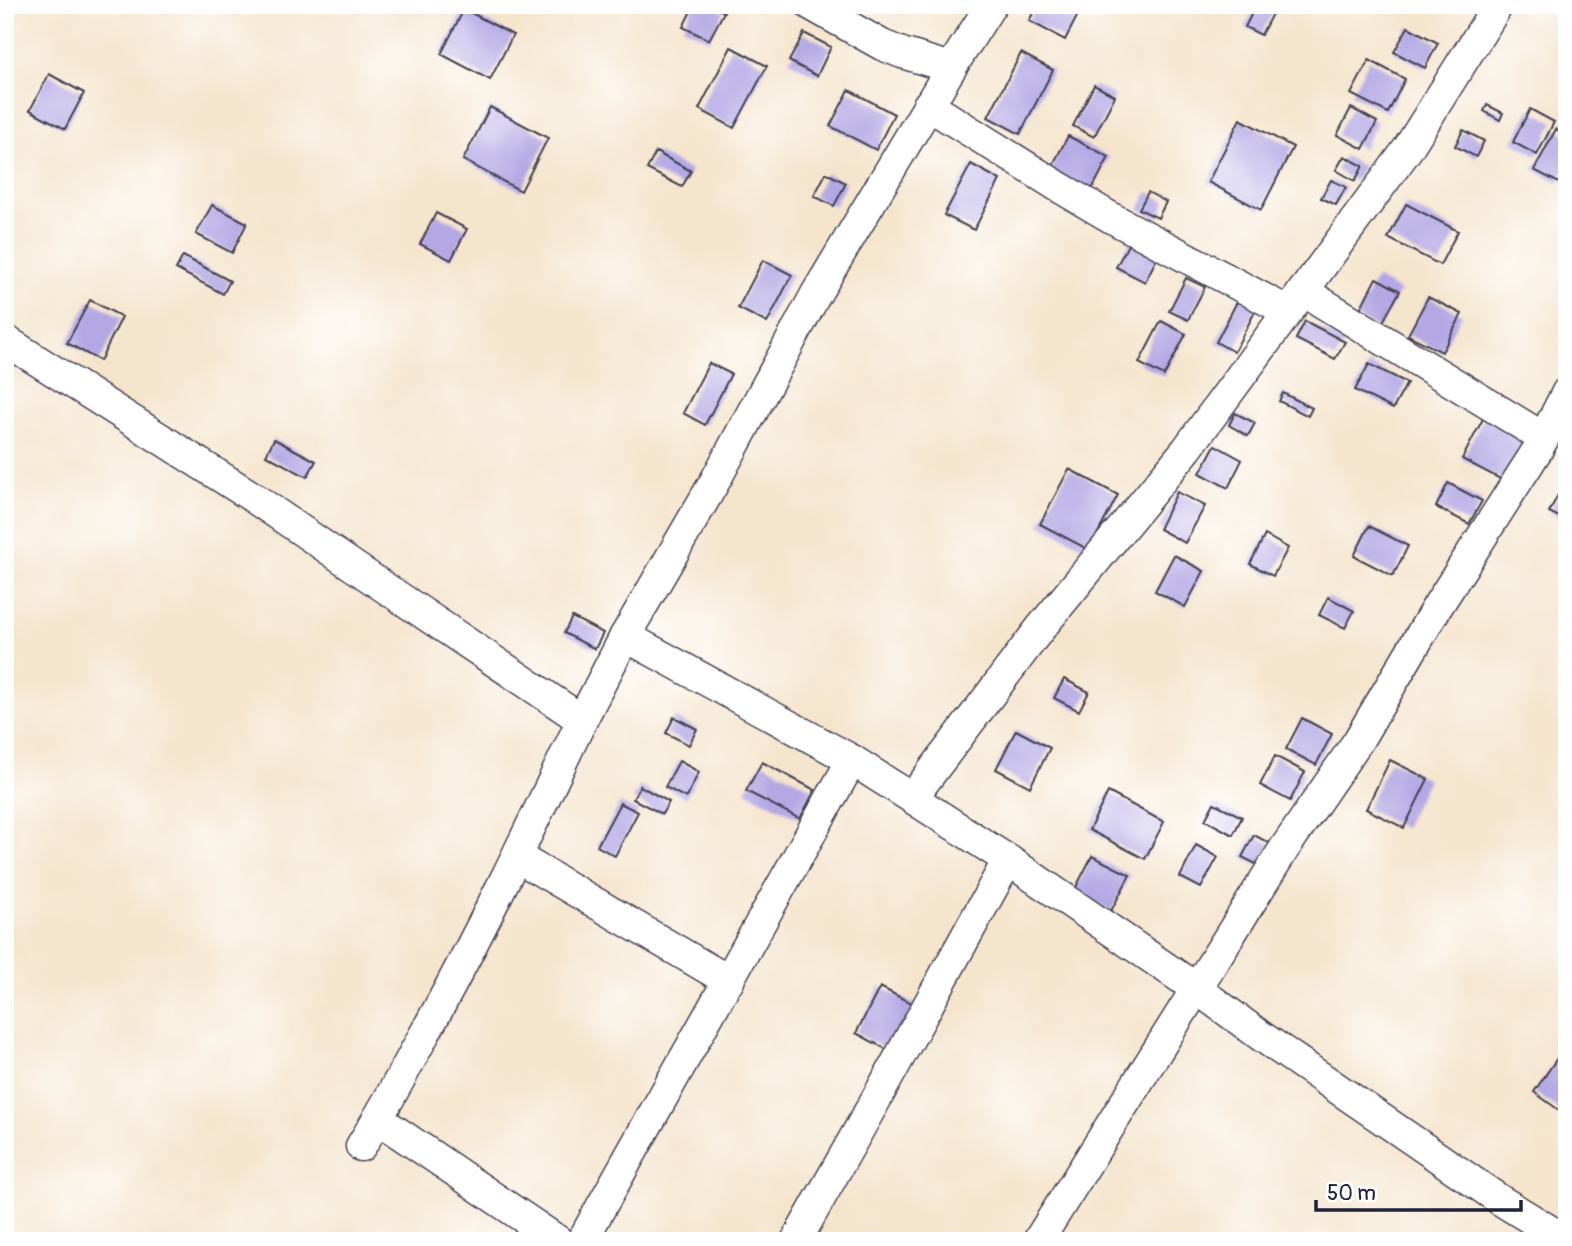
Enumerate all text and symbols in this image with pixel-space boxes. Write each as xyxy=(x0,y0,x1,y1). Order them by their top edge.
scale bar xyxy=(1316,1169,1521,1213)
text: 50 m xyxy=(1327,1180,1376,1207)

